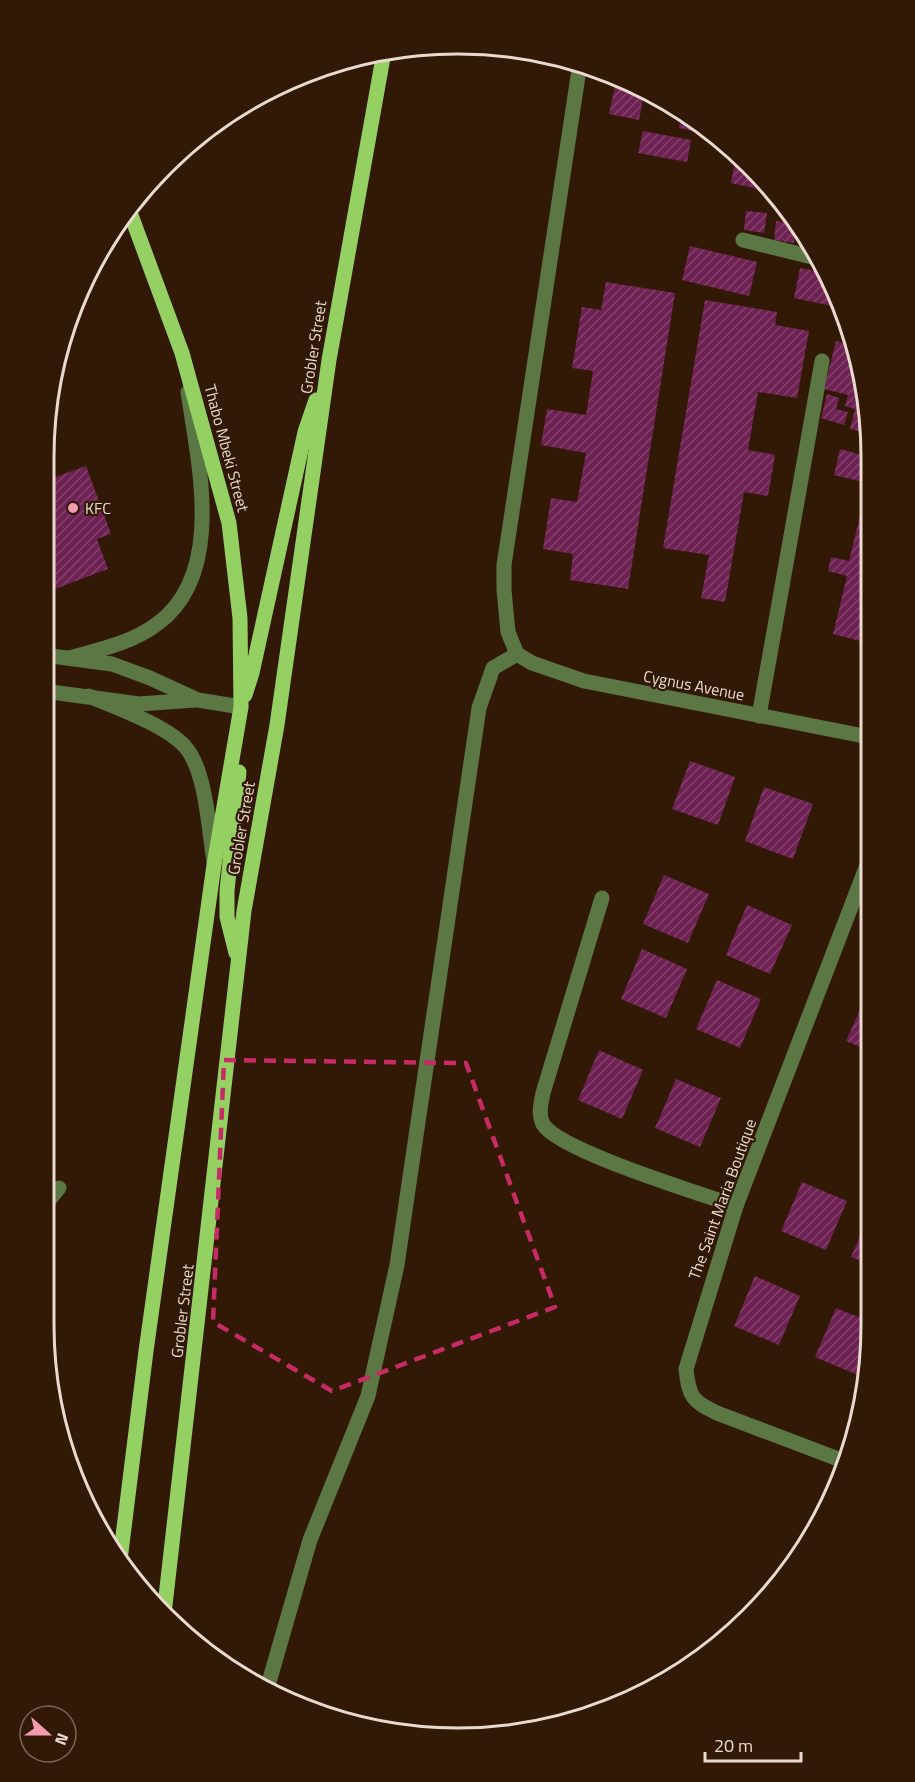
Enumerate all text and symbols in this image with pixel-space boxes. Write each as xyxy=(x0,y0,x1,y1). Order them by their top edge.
street label: Grobler Street xyxy=(294,298,332,395)
street label: Thabo Mbeki Street xyxy=(198,381,256,515)
place label: KFC xyxy=(85,496,111,520)
marker: KFC xyxy=(66,501,80,515)
street label: Cygnus Avenue xyxy=(641,663,747,707)
street label: Grobler Street xyxy=(221,779,261,876)
street label: The Saint Maria Boutique xyxy=(682,1115,762,1283)
street label: Grobler Street xyxy=(164,1262,200,1359)
north arrow xyxy=(18,1704,78,1764)
scale bar xyxy=(705,1725,801,1763)
text: N xyxy=(49,1730,75,1749)
text: 20 m xyxy=(714,1732,753,1759)

